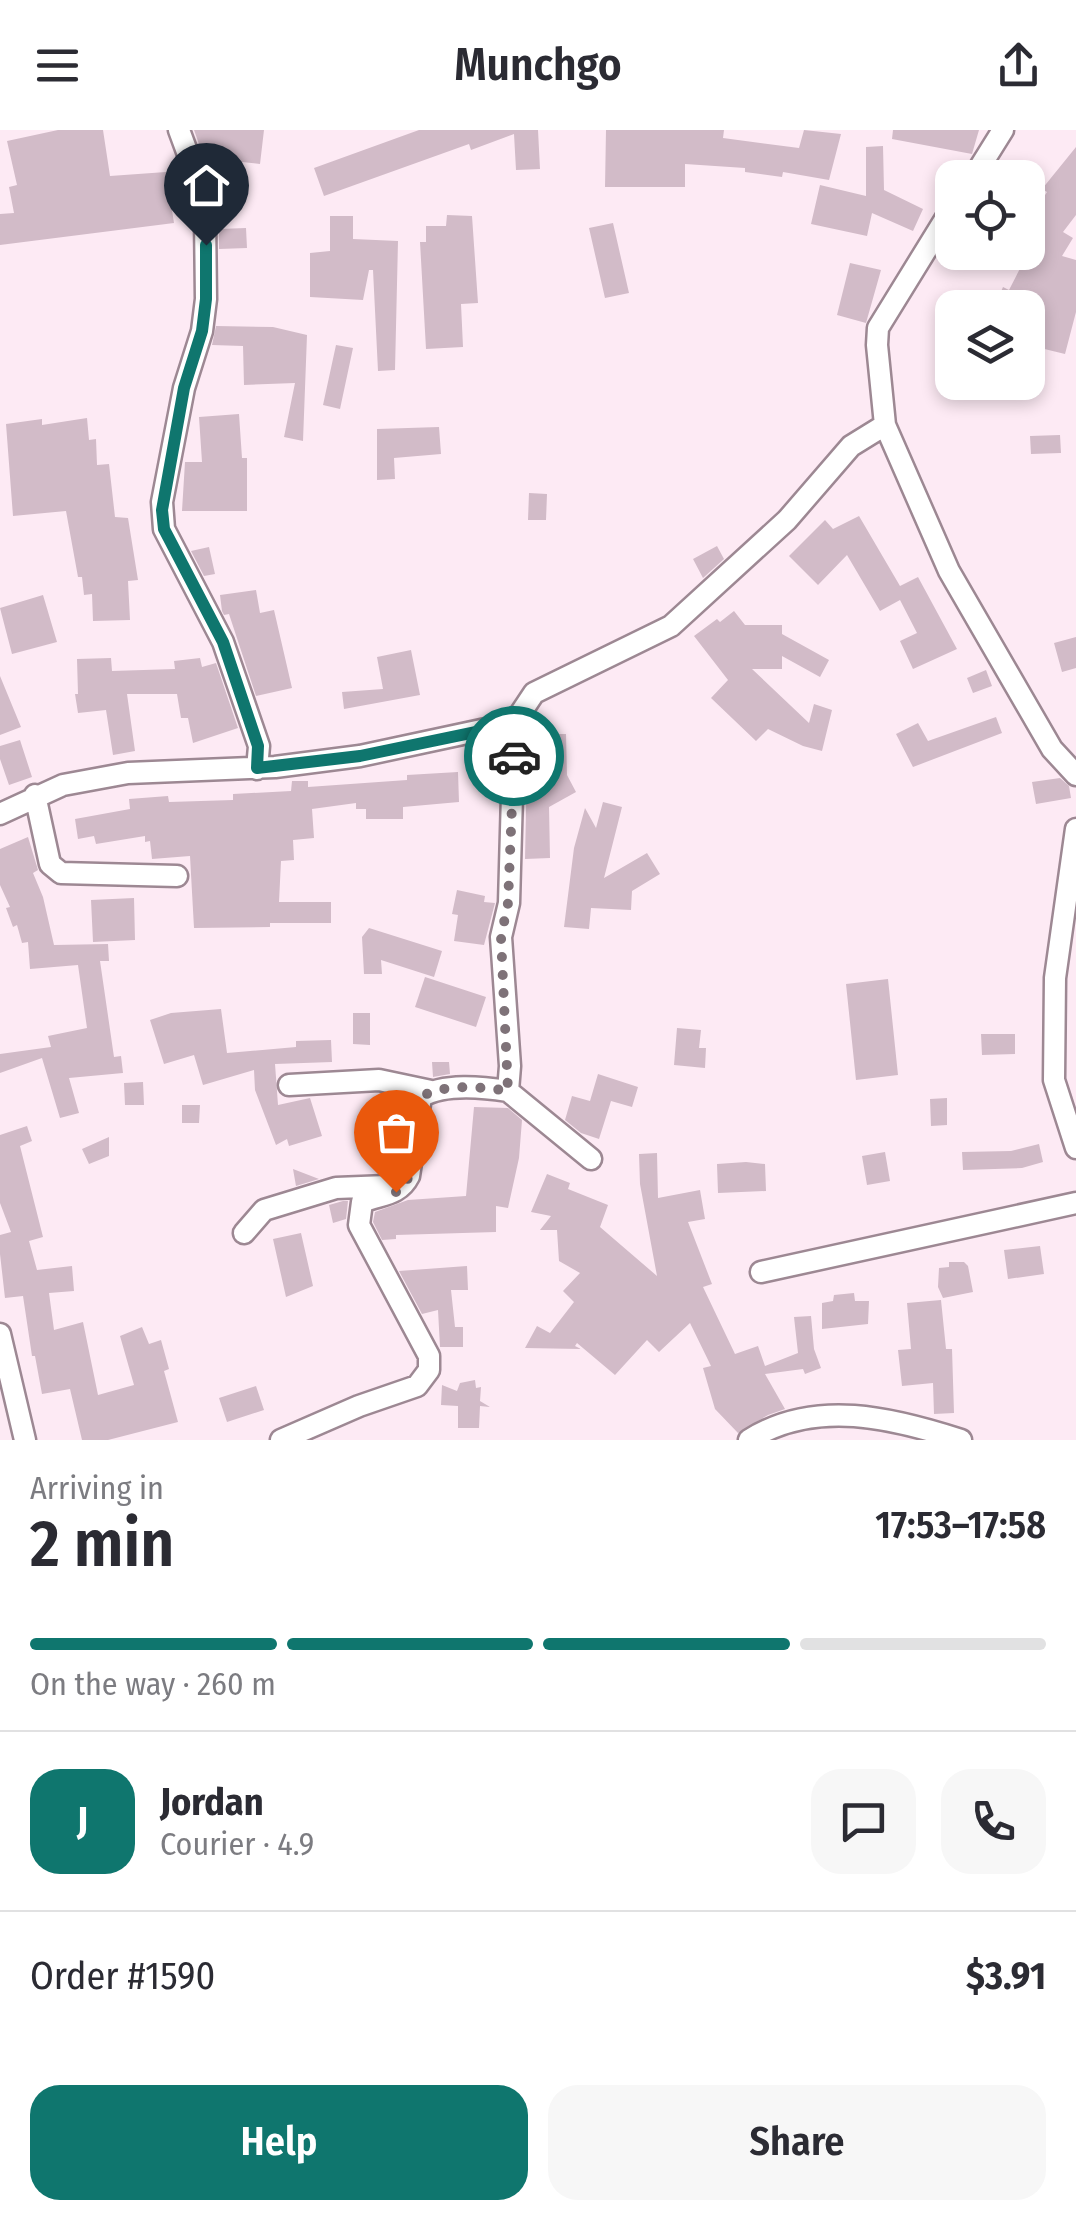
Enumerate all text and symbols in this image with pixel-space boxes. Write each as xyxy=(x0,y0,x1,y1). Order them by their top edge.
icon: menu xyxy=(30,38,85,93)
text: Munchgo xyxy=(454,38,622,92)
icon: share xyxy=(991,38,1046,93)
pin xyxy=(164,143,249,246)
icon: home xyxy=(179,158,234,213)
map controls xyxy=(935,160,1045,400)
button: locate xyxy=(935,160,1045,270)
button: layers xyxy=(935,290,1045,400)
courier xyxy=(464,706,564,806)
icon: car xyxy=(487,729,542,784)
pin xyxy=(354,1090,439,1193)
icon: bag xyxy=(369,1105,424,1160)
text: Arriving in xyxy=(30,1469,164,1507)
text: 17:53–17:58 xyxy=(875,1502,1046,1548)
text: 2 min xyxy=(30,1505,174,1583)
text: On the way · 260 m xyxy=(30,1665,276,1703)
button: chat xyxy=(811,1769,916,1874)
button: phone xyxy=(941,1769,1046,1874)
text: Jordan xyxy=(160,1779,264,1825)
text: J xyxy=(77,1798,88,1844)
text: Courier · 4.9 xyxy=(160,1825,314,1863)
text: Order #1590 xyxy=(30,1953,215,1999)
text: $3.91 xyxy=(966,1953,1046,1999)
button: Help xyxy=(30,2085,528,2200)
button: Share xyxy=(548,2085,1046,2200)

